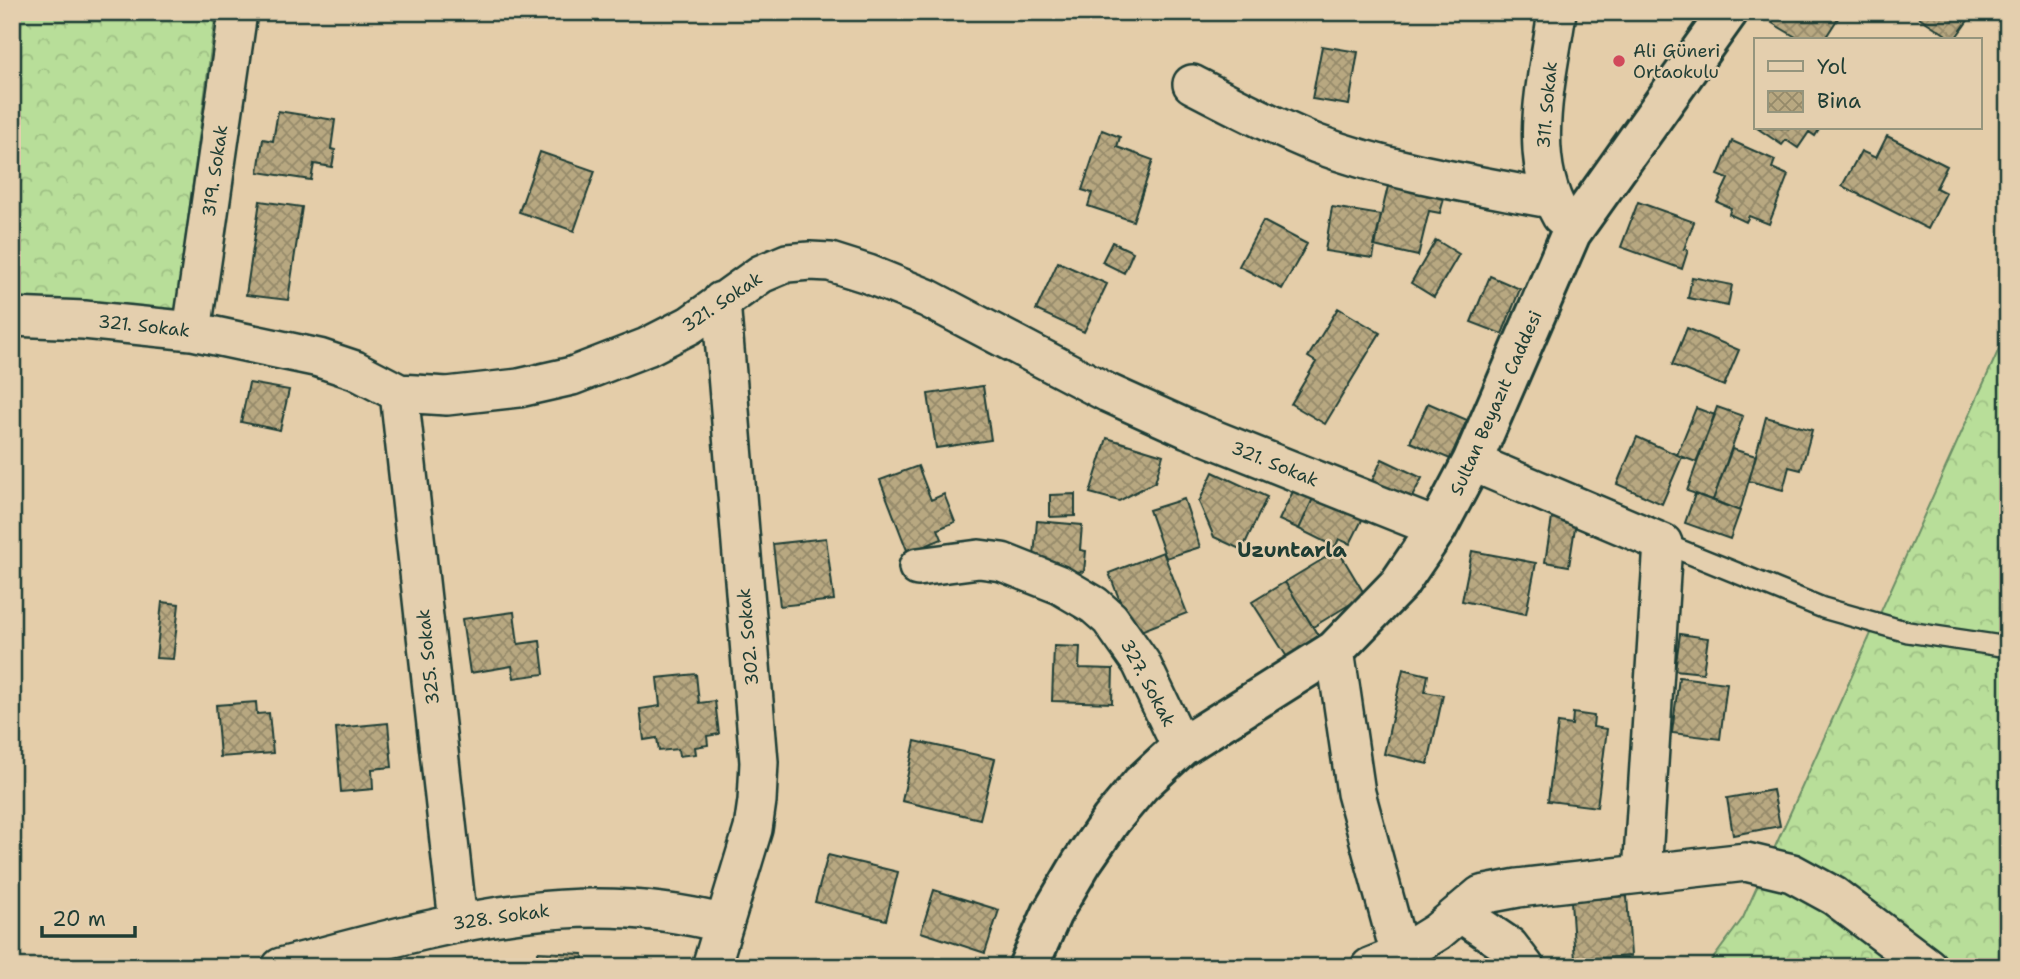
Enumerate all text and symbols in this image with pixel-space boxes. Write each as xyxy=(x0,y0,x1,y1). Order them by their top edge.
legend xyxy=(1754,38,1982,130)
place label: Ali Güneri Ortaokulu xyxy=(1633,39,1720,84)
marker: Ali Güneri Ortaokulu xyxy=(1611,53,1627,69)
text: Yol xyxy=(1817,53,1847,81)
street label: 311. Sokak xyxy=(1531,60,1563,150)
text: Bina xyxy=(1817,87,1861,115)
street label: 319. Sokak xyxy=(197,123,233,219)
street label: 321. Sokak xyxy=(677,266,767,338)
street label: Sultan Beyazıt Caddesi xyxy=(1444,307,1548,499)
street label: 321. Sokak xyxy=(97,309,191,343)
street label: 321. Sokak xyxy=(1228,436,1322,492)
district label: Uzuntarla xyxy=(1237,536,1348,564)
street label: 302. Sokak xyxy=(732,587,764,687)
street label: 325. Sokak xyxy=(411,608,445,706)
street label: 327. Sokak xyxy=(1115,635,1181,731)
scale bar xyxy=(42,895,135,939)
street label: 328. Sokak xyxy=(451,898,551,936)
text: 20 m xyxy=(52,905,106,933)

